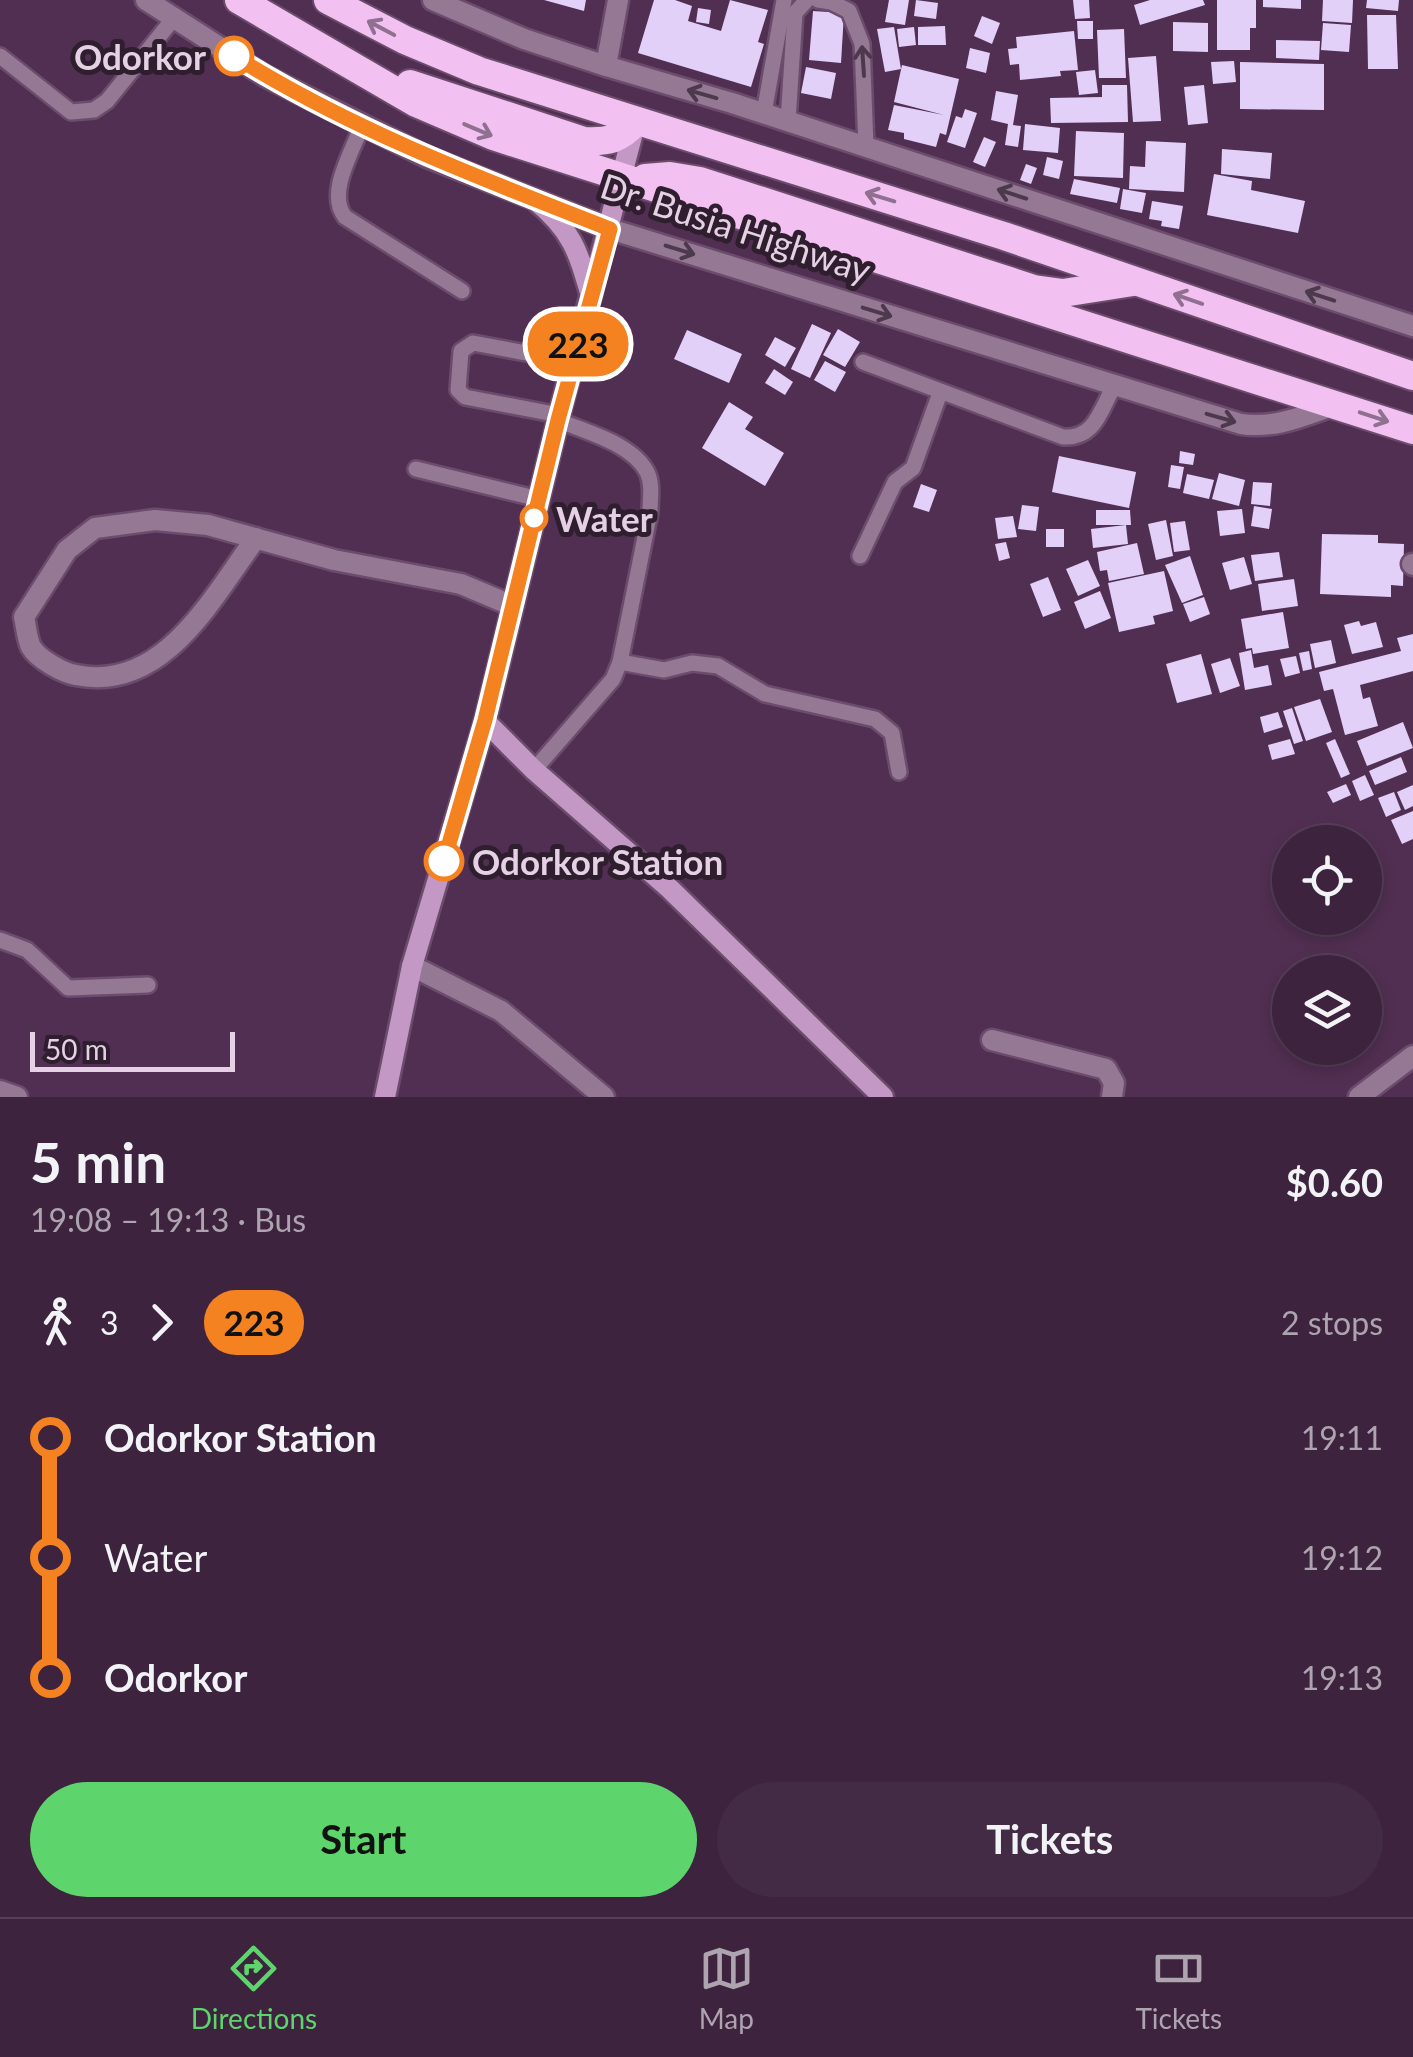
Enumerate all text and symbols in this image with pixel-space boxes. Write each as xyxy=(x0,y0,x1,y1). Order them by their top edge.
one-way arrow xyxy=(366,18,396,37)
place label: Odorkor xyxy=(74,35,206,77)
marker: Odorkor xyxy=(215,37,253,75)
one-way arrow xyxy=(853,45,872,77)
one-way arrow xyxy=(687,84,719,102)
one-way arrow xyxy=(463,122,493,140)
street label: Dr. Busia Highway xyxy=(596,164,876,290)
one-way arrow xyxy=(996,184,1028,202)
one-way arrow xyxy=(864,187,896,205)
one-way arrow xyxy=(664,243,696,261)
one-way arrow xyxy=(1305,285,1337,303)
one-way arrow xyxy=(1174,289,1205,307)
one-way arrow xyxy=(861,304,892,322)
line badge: 223 xyxy=(520,312,636,376)
text: 223 xyxy=(548,323,608,365)
one-way arrow xyxy=(1205,410,1236,428)
one-way arrow xyxy=(1358,410,1389,428)
place label: Water xyxy=(556,497,653,539)
marker: Water xyxy=(521,505,547,531)
map controls xyxy=(1272,825,1382,1065)
button: locate xyxy=(1272,825,1382,935)
place label: Odorkor Station xyxy=(472,840,723,882)
marker: Odorkor Station xyxy=(425,842,463,880)
button: layers xyxy=(1272,955,1382,1065)
scale bar xyxy=(30,1027,235,1072)
text: 50 m xyxy=(45,1032,108,1066)
text: 5 min xyxy=(30,1129,166,1195)
text: $0.60 xyxy=(1286,1159,1383,1205)
text: 19:08 – 19:13 · Bus xyxy=(30,1200,306,1239)
icon: walk xyxy=(30,1295,85,1350)
icon: forward xyxy=(134,1295,189,1350)
text: 223 xyxy=(224,1301,284,1343)
text: 3 xyxy=(100,1303,119,1342)
text: 2 stops xyxy=(1281,1303,1383,1342)
text: Odorkor Station xyxy=(104,1414,377,1460)
text: 19:11 xyxy=(1301,1418,1383,1457)
text: Water xyxy=(104,1534,207,1580)
text: 19:12 xyxy=(1301,1538,1383,1577)
text: Odorkor xyxy=(104,1654,247,1700)
text: 19:13 xyxy=(1301,1658,1383,1697)
button: Start xyxy=(30,1782,697,1897)
button: Tickets xyxy=(717,1782,1383,1897)
tab: Directions xyxy=(191,1941,317,2035)
tab: Map xyxy=(699,1941,754,2035)
tab: Tickets xyxy=(1135,1941,1222,2035)

